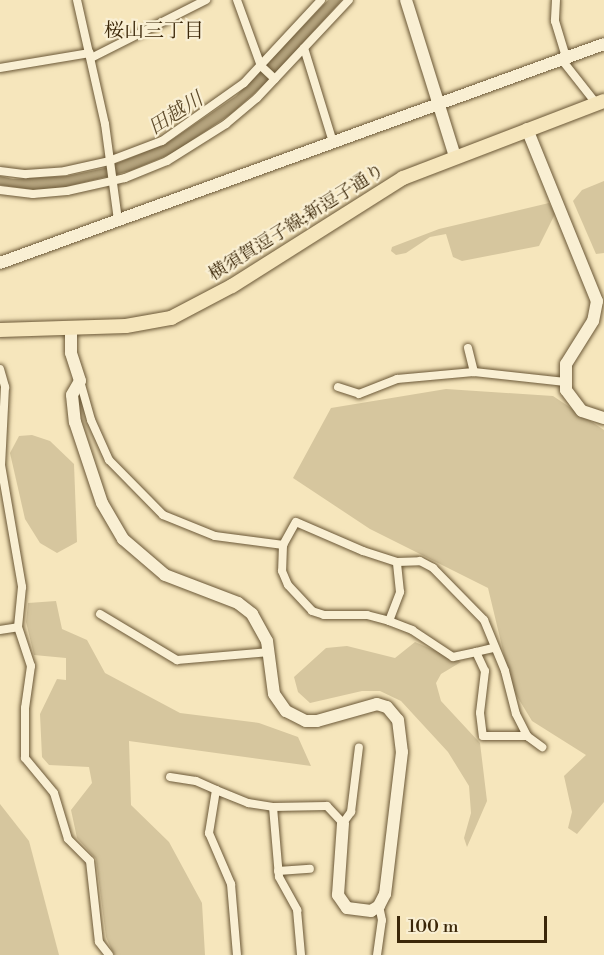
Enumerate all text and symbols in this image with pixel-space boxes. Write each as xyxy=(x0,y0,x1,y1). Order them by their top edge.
district label: 桜山三丁目 xyxy=(104,19,204,43)
water label: 田越川 xyxy=(144,88,208,140)
street label: 横須賀逗子線;新逗子通り xyxy=(205,160,389,286)
scale bar xyxy=(400,904,550,942)
text: 100 m xyxy=(408,915,459,938)

